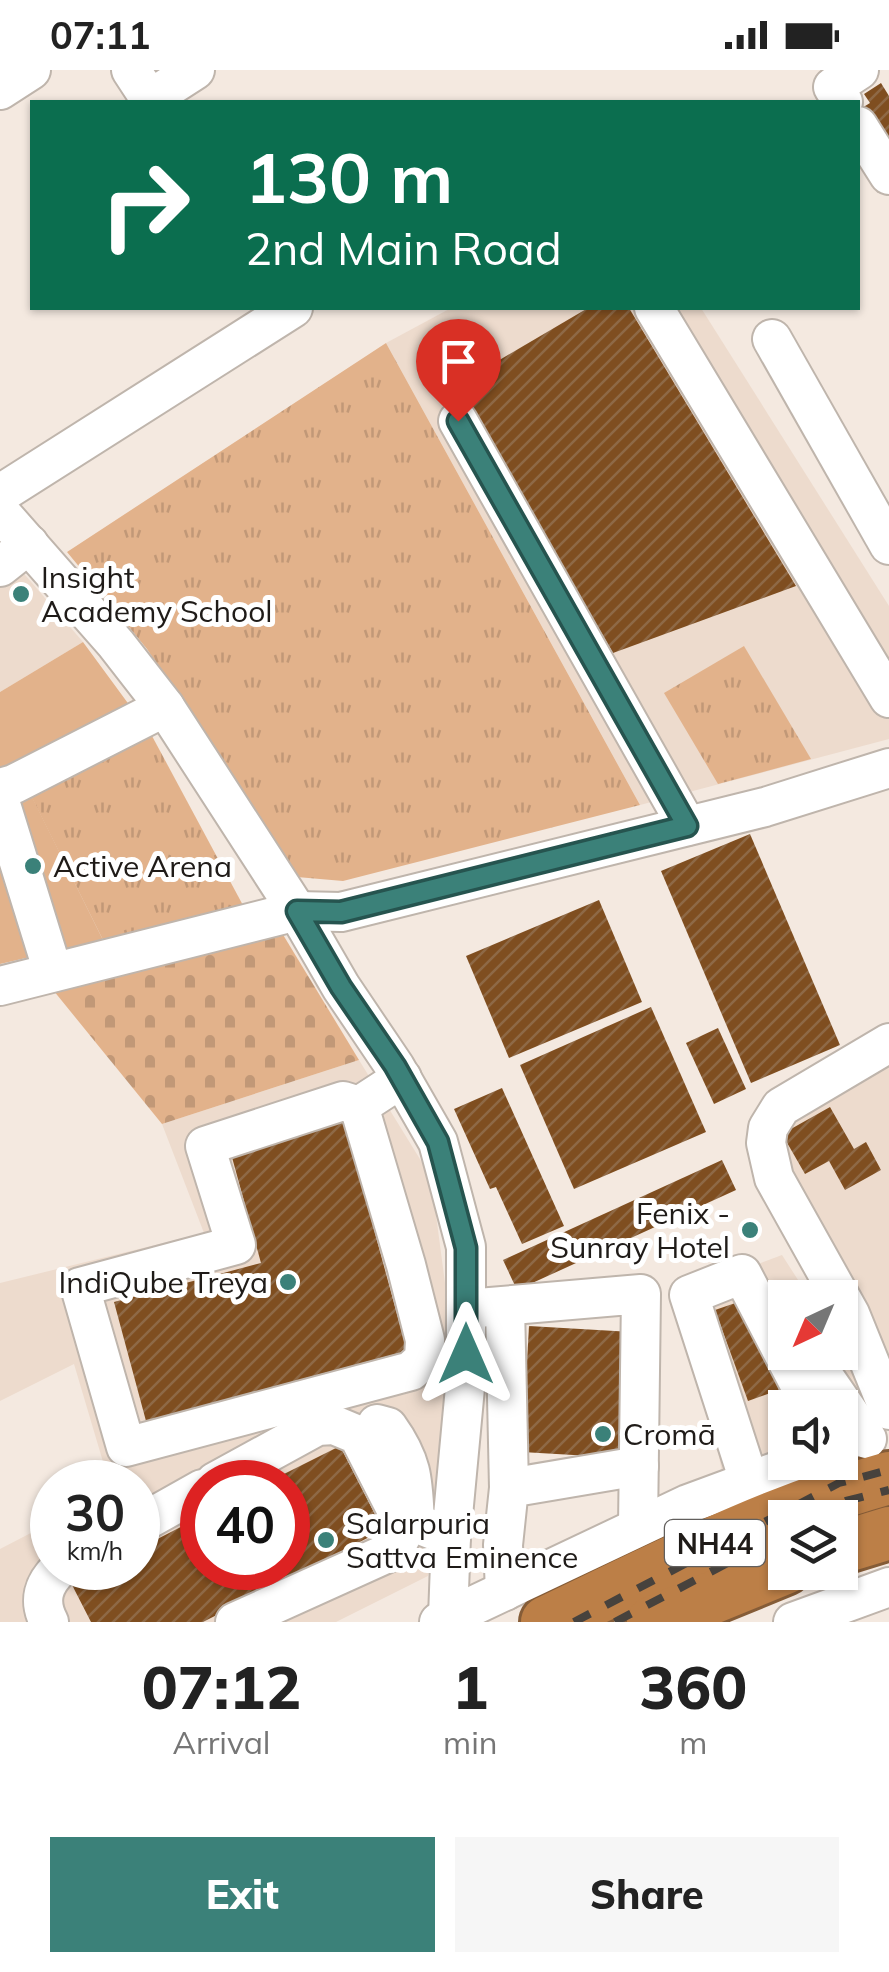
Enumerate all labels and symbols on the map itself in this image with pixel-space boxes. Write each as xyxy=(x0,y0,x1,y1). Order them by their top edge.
pin xyxy=(416,319,501,422)
place label: Insight Academy School xyxy=(41,558,272,630)
marker: Insight Academy School xyxy=(10,583,32,605)
place label: Active Arena xyxy=(53,847,232,885)
marker: Active Arena xyxy=(22,855,44,877)
place label: Fenix - Sunray Hotel xyxy=(550,1194,730,1266)
marker: Fenix - Sunray Hotel xyxy=(739,1219,761,1241)
place label: IndiQube Treya xyxy=(59,1263,268,1301)
marker: IndiQube Treya xyxy=(277,1271,299,1293)
north arrow xyxy=(768,1280,858,1370)
position arrow xyxy=(414,1302,518,1406)
place label: Cromā xyxy=(623,1415,716,1453)
marker: Cromā xyxy=(592,1423,614,1445)
speed limit sign: 40 xyxy=(180,1460,310,1590)
place label: Salarpuria Sattva Eminence xyxy=(346,1504,578,1576)
road number: NH44 xyxy=(665,1520,765,1566)
marker: Salarpuria Sattva Eminence xyxy=(315,1529,337,1551)

